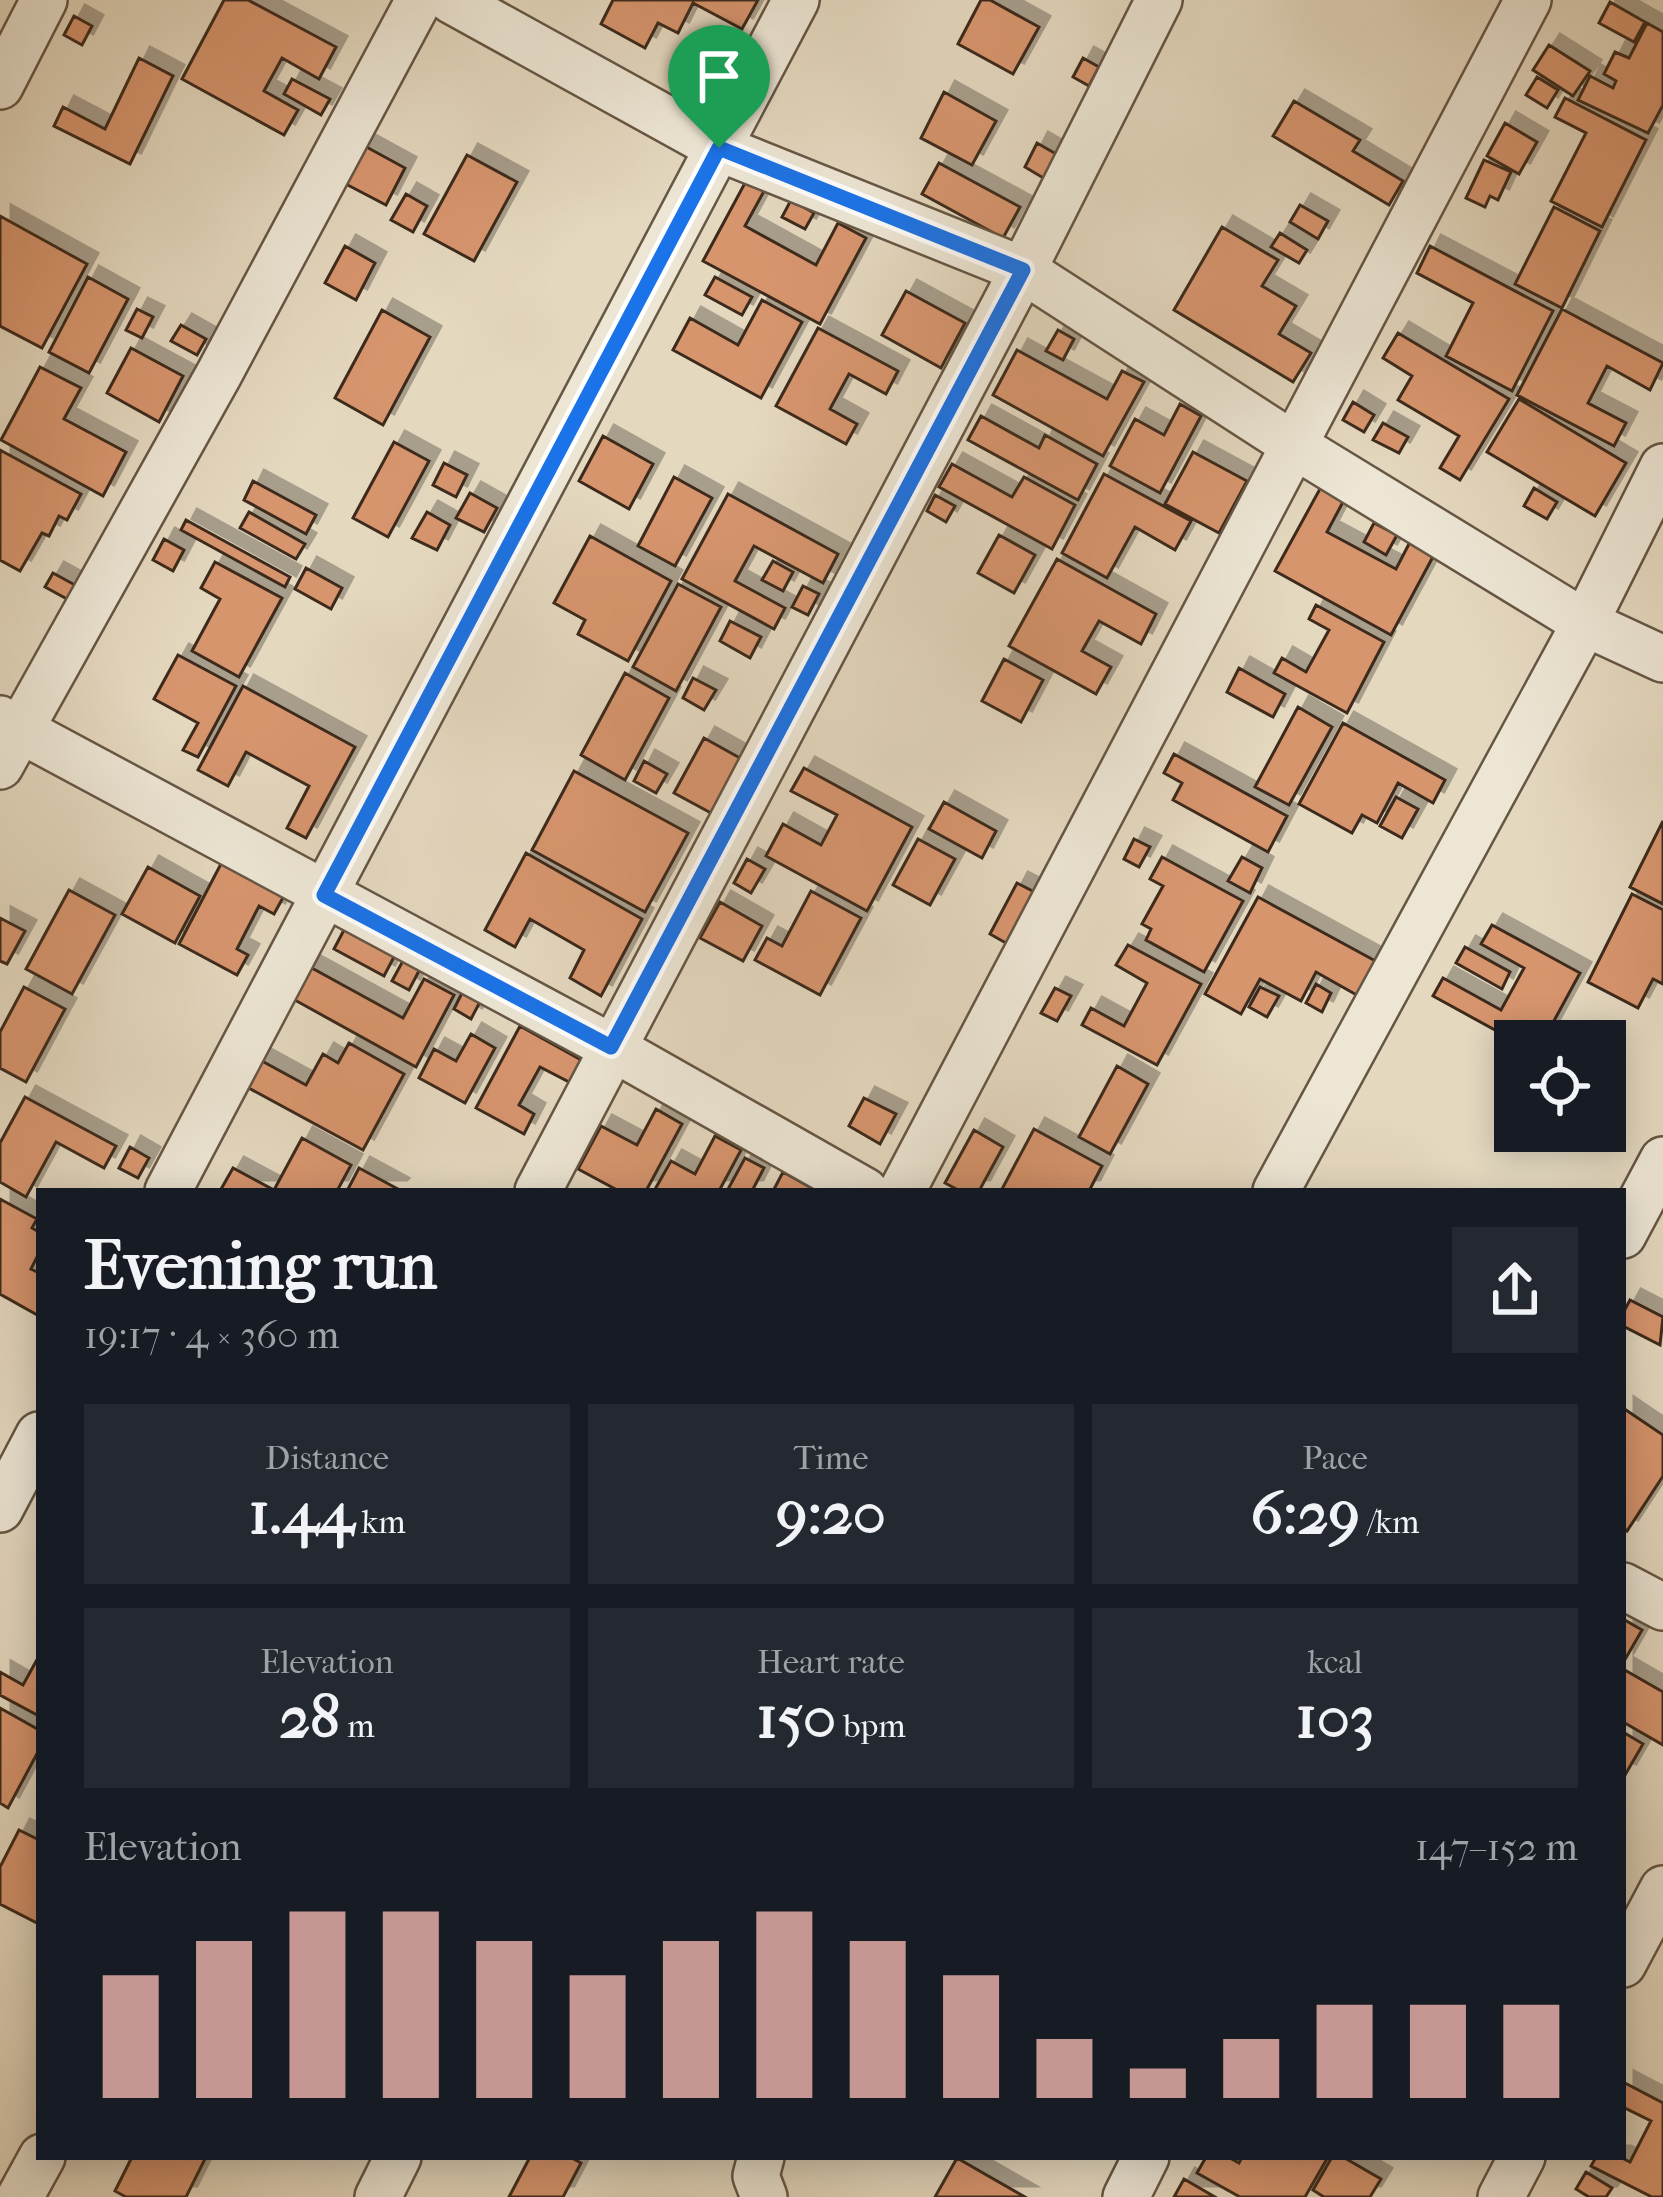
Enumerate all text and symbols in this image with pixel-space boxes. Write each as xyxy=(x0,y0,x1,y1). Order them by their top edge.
pin xyxy=(668,25,770,148)
icon: arrive xyxy=(686,43,752,109)
map controls xyxy=(1494,1020,1626,1152)
button: locate xyxy=(1494,1020,1626,1152)
button: share xyxy=(1452,1227,1578,1353)
text: Evening run xyxy=(84,1228,437,1305)
text: 19:17 · 4 × 360 m xyxy=(84,1312,339,1358)
text: Distance xyxy=(265,1439,389,1478)
text: Time xyxy=(794,1439,869,1478)
text: Pace xyxy=(1302,1439,1368,1478)
text: 1.44 xyxy=(248,1478,354,1549)
text: 9:20 xyxy=(776,1478,886,1549)
text: 6:29 xyxy=(1251,1478,1360,1549)
text: km xyxy=(354,1503,406,1542)
text: /km xyxy=(1360,1503,1419,1542)
text: Elevation xyxy=(260,1643,394,1682)
text: Heart rate xyxy=(757,1643,905,1682)
text: kcal xyxy=(1307,1643,1363,1682)
text: 28 xyxy=(279,1682,340,1753)
text: 150 xyxy=(756,1682,836,1753)
text: 103 xyxy=(1296,1682,1374,1753)
text: m xyxy=(340,1707,375,1746)
text: bpm xyxy=(836,1707,906,1746)
text: Elevation xyxy=(84,1824,242,1870)
text: 147–152 m xyxy=(1415,1824,1578,1870)

